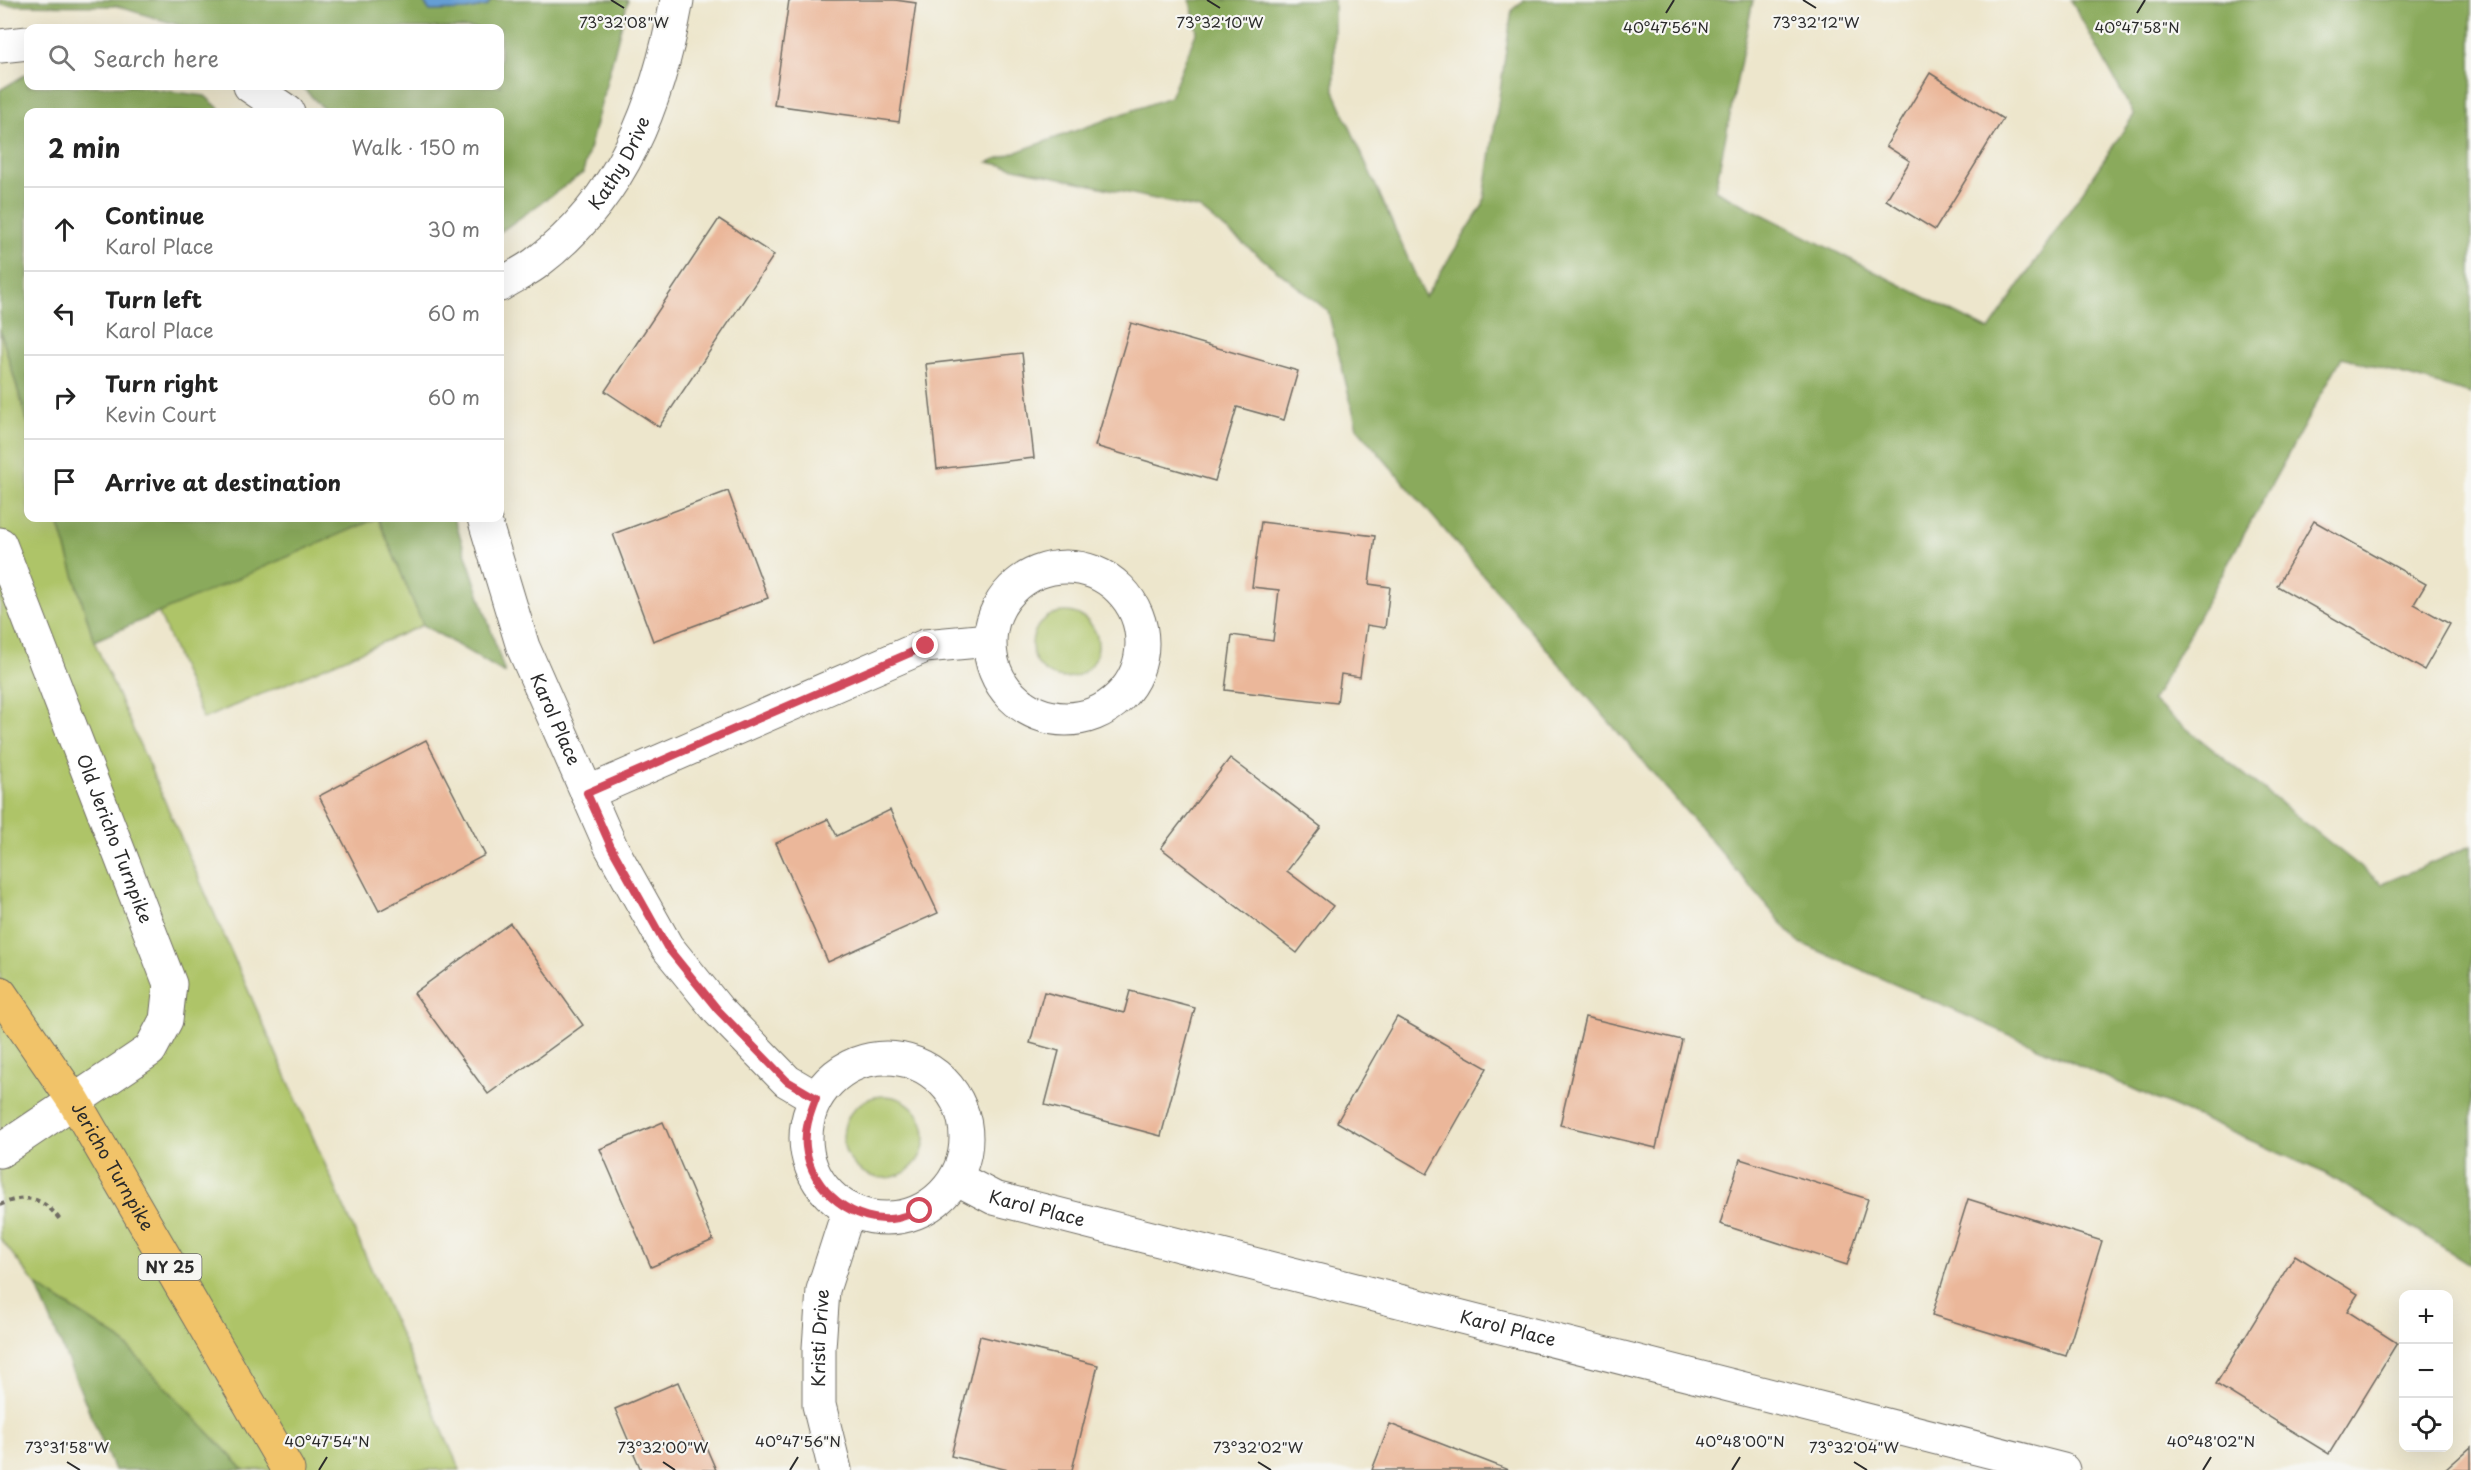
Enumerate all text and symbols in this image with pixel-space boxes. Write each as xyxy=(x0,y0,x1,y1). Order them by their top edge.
text: 73°32'08"W xyxy=(579,10,669,33)
text: 73°32'10"W xyxy=(1177,10,1264,33)
text: 73°32'12"W xyxy=(1773,10,1860,33)
text: 40°47'56"N xyxy=(1623,15,1709,38)
text: 40°47'58"N xyxy=(2094,15,2180,38)
search box xyxy=(24,24,504,90)
icon: search xyxy=(45,41,78,74)
text: Search here xyxy=(93,41,219,74)
street label: Kathy Drive xyxy=(581,112,656,215)
text: 2 min xyxy=(48,128,121,167)
text: Walk · 150 m xyxy=(351,132,480,162)
text: Continue xyxy=(105,198,204,231)
icon: ahead xyxy=(48,213,81,246)
text: 30 m xyxy=(427,214,480,244)
text: Karol Place xyxy=(105,231,214,261)
text: Turn left xyxy=(105,282,202,315)
icon: left xyxy=(48,297,81,330)
text: 60 m xyxy=(428,298,480,328)
text: Karol Place xyxy=(105,315,214,345)
text: Turn right xyxy=(105,366,218,399)
icon: right xyxy=(48,381,81,414)
text: 60 m xyxy=(428,382,480,412)
text: Kevin Court xyxy=(105,399,217,429)
icon: arrive xyxy=(48,465,81,498)
text: Arrive at destination xyxy=(105,465,341,498)
route end xyxy=(912,632,938,658)
street label: Karol Place xyxy=(524,669,588,769)
street label: Old Jericho Turnpike xyxy=(70,750,160,927)
street label: Jericho Turnpike xyxy=(65,1097,162,1236)
street label: Karol Place xyxy=(986,1182,1088,1233)
route start xyxy=(906,1197,932,1223)
road number: NY 25 xyxy=(138,1254,201,1280)
street label: Kristi Drive xyxy=(804,1288,835,1387)
map controls xyxy=(2399,1290,2453,1452)
button: + xyxy=(2399,1290,2453,1344)
street label: Karol Place xyxy=(1457,1302,1559,1352)
button: − xyxy=(2399,1344,2453,1398)
button: locate xyxy=(2399,1398,2453,1452)
text: 40°47'54"N xyxy=(284,1429,370,1452)
text: 40°47'56"N xyxy=(755,1429,841,1452)
text: 40°48'00"N xyxy=(1695,1429,1785,1452)
text: 40°48'02"N xyxy=(2167,1429,2255,1452)
text: 73°31'58"W xyxy=(25,1435,110,1458)
text: 73°32'00"W xyxy=(618,1435,709,1458)
text: 73°32'02"W xyxy=(1213,1435,1304,1458)
text: 73°32'04"W xyxy=(1809,1435,1900,1458)

